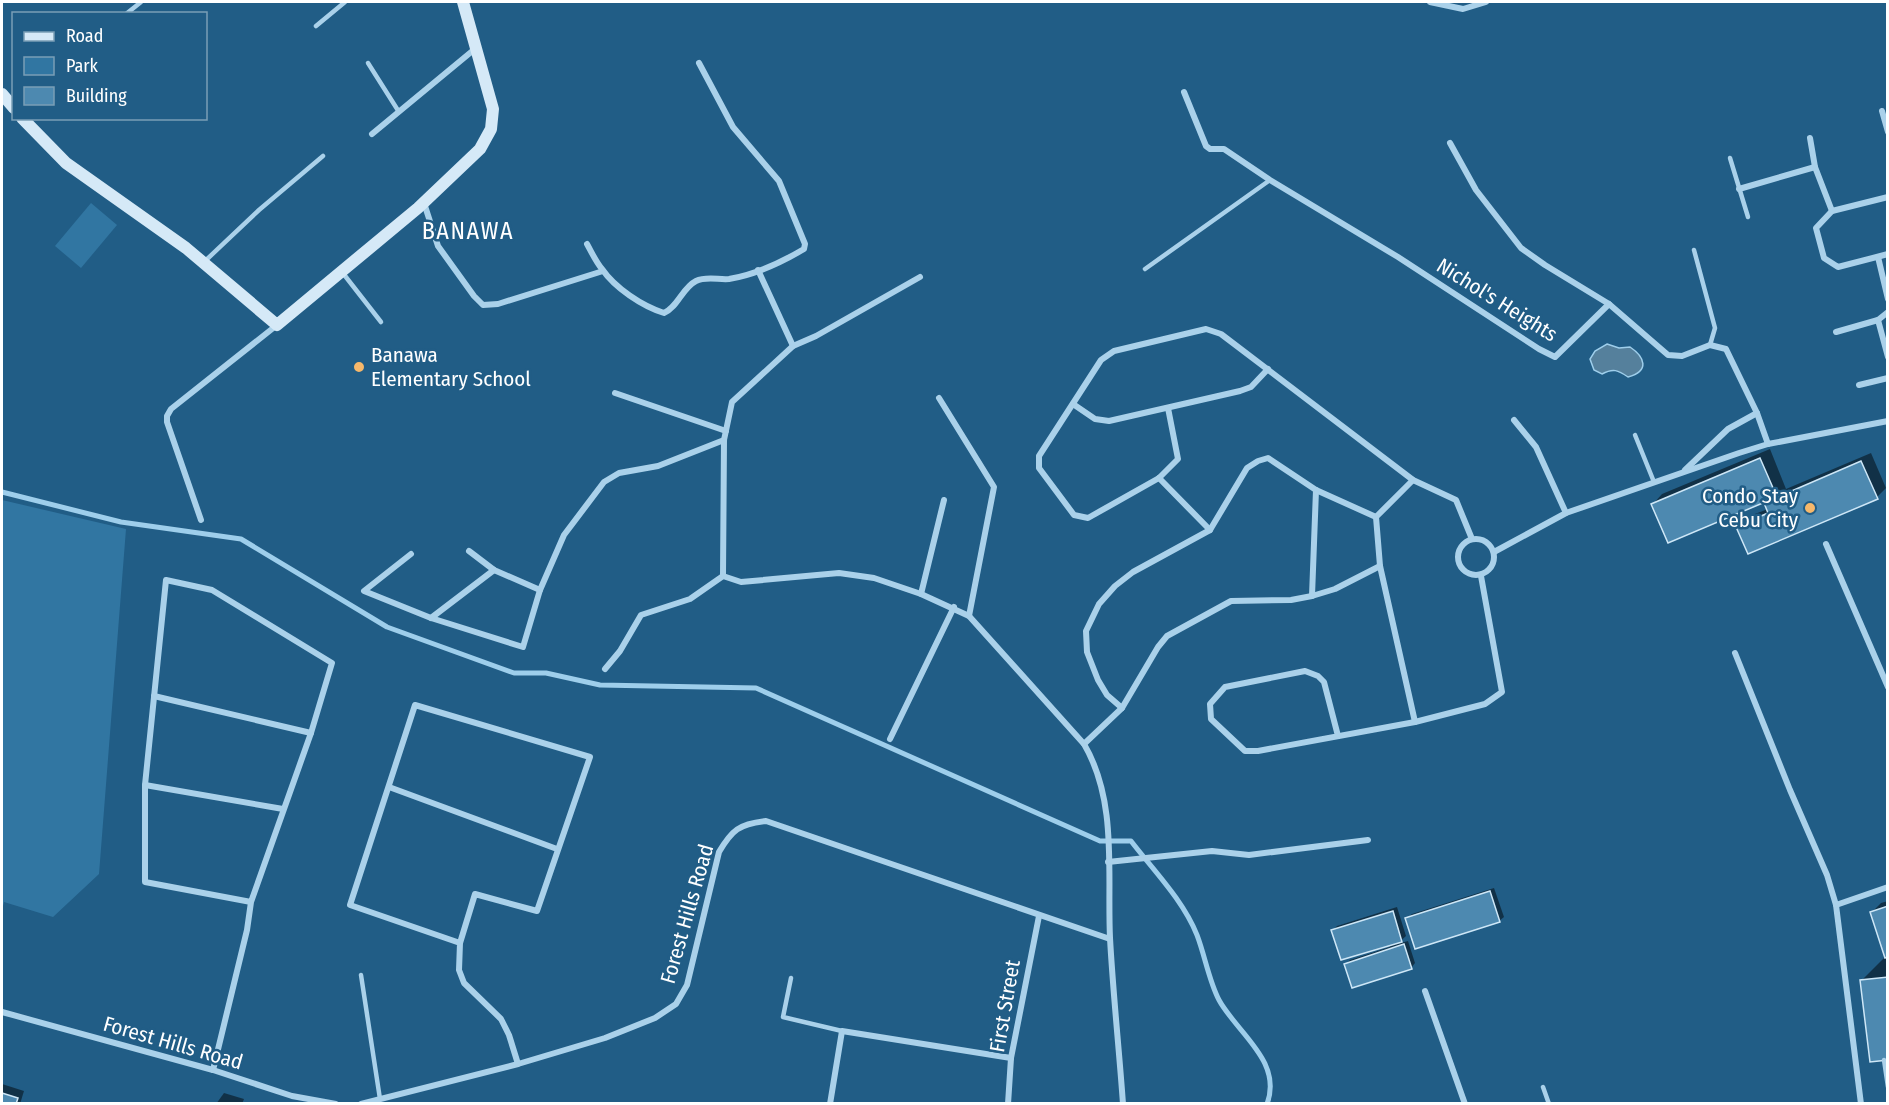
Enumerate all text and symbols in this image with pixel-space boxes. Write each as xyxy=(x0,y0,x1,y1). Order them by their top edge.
legend xyxy=(12,12,207,120)
text: Road xyxy=(66,25,103,47)
text: Park xyxy=(66,55,99,77)
text: Building xyxy=(66,85,127,107)
district label: BANAWA xyxy=(422,217,514,245)
street label: Nichol's Heights xyxy=(1432,253,1562,347)
place label: Banawa Elementary School xyxy=(371,342,531,392)
marker: Banawa Elementary School xyxy=(352,360,366,374)
place label: Condo Stay Cebu City xyxy=(1702,483,1799,533)
marker: Condo Stay Cebu City xyxy=(1803,501,1817,515)
street label: Forest Hills Road xyxy=(655,841,719,987)
street label: First Street xyxy=(984,958,1026,1054)
street label: Forest Hills Road xyxy=(100,1011,246,1075)

